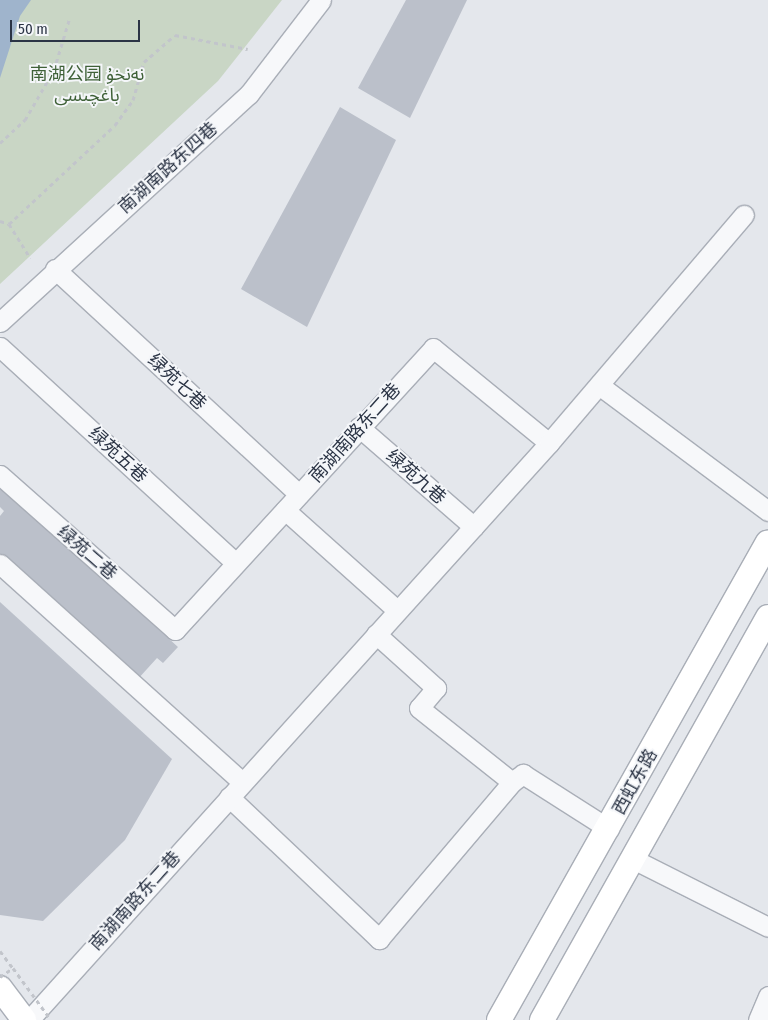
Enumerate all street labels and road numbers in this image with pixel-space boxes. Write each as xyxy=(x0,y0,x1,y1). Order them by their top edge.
street label: 南湖南路东四巷 xyxy=(114,118,222,218)
street label: 绿苑七巷 xyxy=(143,350,211,414)
street label: 南湖南路东二巷 xyxy=(305,379,405,487)
street label: 绿苑五巷 xyxy=(84,423,152,487)
street label: 绿苑九巷 xyxy=(382,445,450,509)
street label: 绿苑二巷 xyxy=(53,521,121,585)
street label: 西虹东路 xyxy=(608,745,662,819)
street label: 南湖南路东二巷 xyxy=(85,847,185,955)

